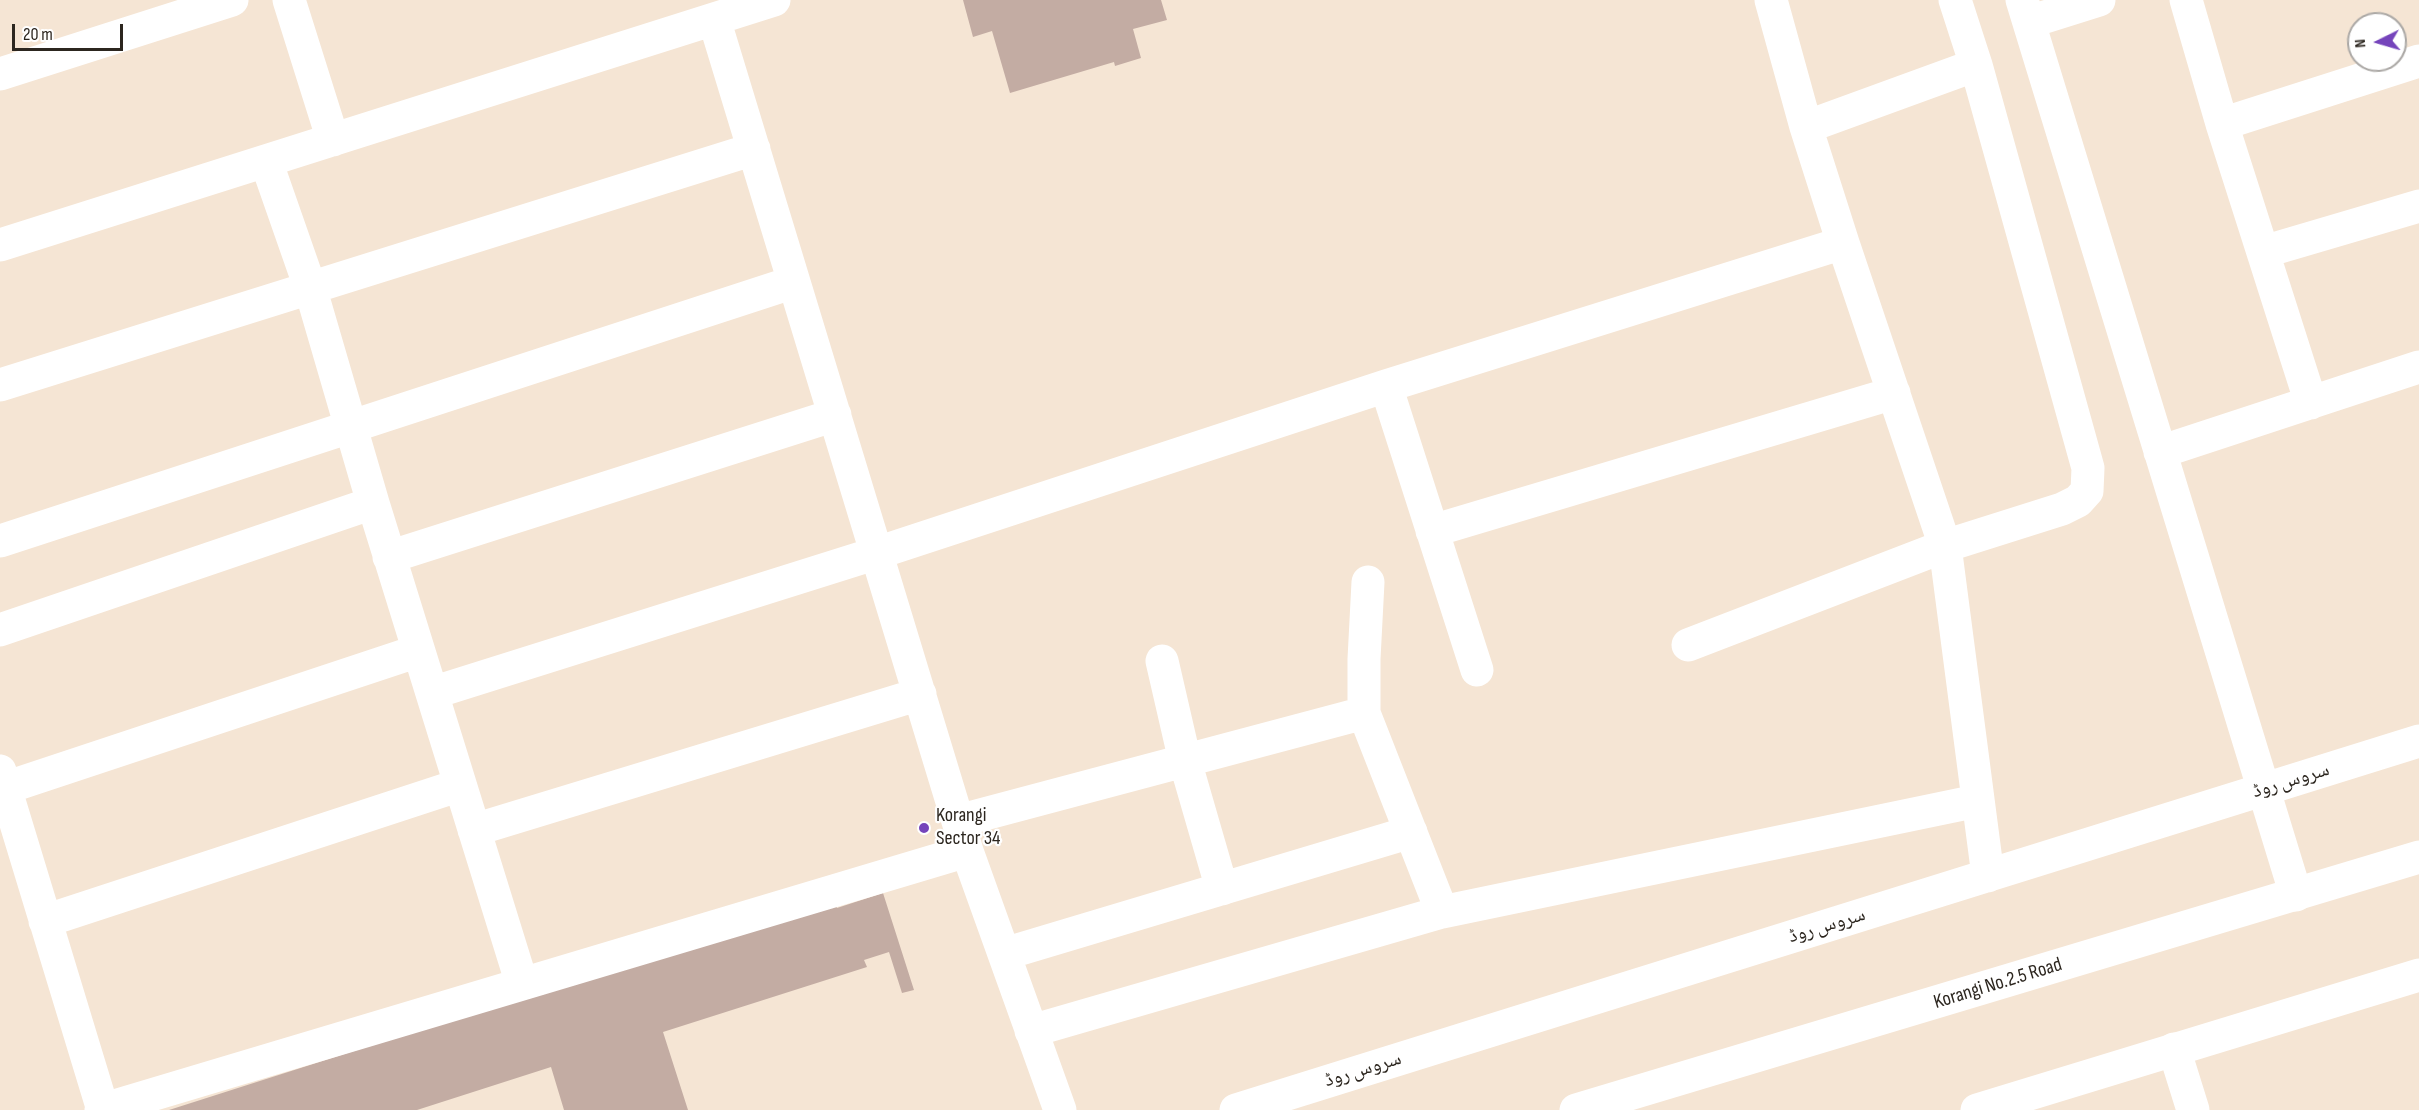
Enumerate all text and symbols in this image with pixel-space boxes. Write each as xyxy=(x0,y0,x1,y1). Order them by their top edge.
scale bar xyxy=(15,12,126,50)
north arrow xyxy=(2347,12,2407,72)
text: 20 m xyxy=(23,24,53,45)
text: N xyxy=(2351,38,2370,49)
street label: سروس روڈ xyxy=(2250,758,2332,804)
place label: Korangi Sector 34 xyxy=(936,804,1000,851)
marker: Korangi Sector 34 xyxy=(917,821,931,835)
street label: سروس روڈ xyxy=(1786,903,1868,949)
street label: Korangi No.2.5 Road xyxy=(1931,953,2065,1015)
street label: سروس روڈ xyxy=(1322,1047,1404,1093)

